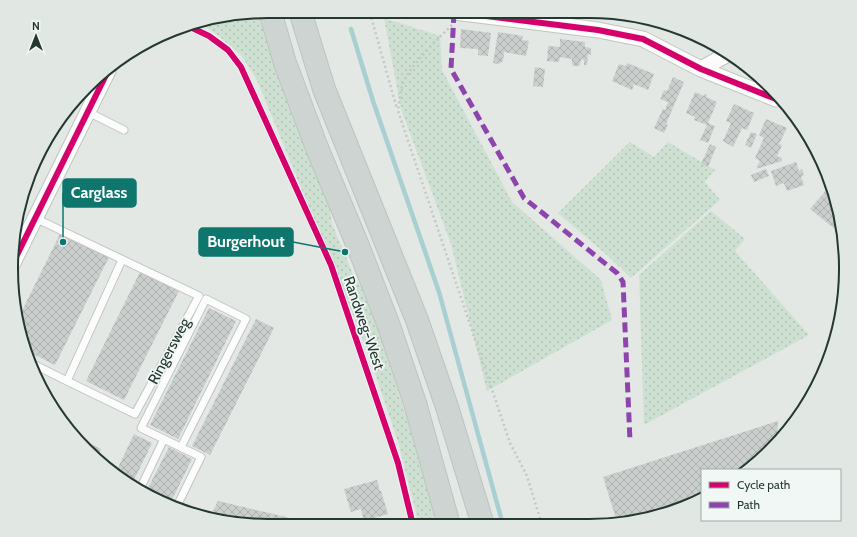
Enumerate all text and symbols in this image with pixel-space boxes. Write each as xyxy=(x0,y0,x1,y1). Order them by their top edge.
north arrow xyxy=(16,16,56,56)
text: N xyxy=(32,19,40,33)
callout: Carglass xyxy=(63,179,136,207)
text: Carglass xyxy=(71,183,128,202)
callout: Burgerhout xyxy=(199,228,293,256)
text: Burgerhout xyxy=(207,232,285,251)
street label: Randweg-West xyxy=(340,274,388,372)
street label: Ringersweg xyxy=(144,314,194,387)
legend xyxy=(701,469,841,521)
text: Cycle path xyxy=(737,477,790,492)
text: Path xyxy=(737,497,760,512)

